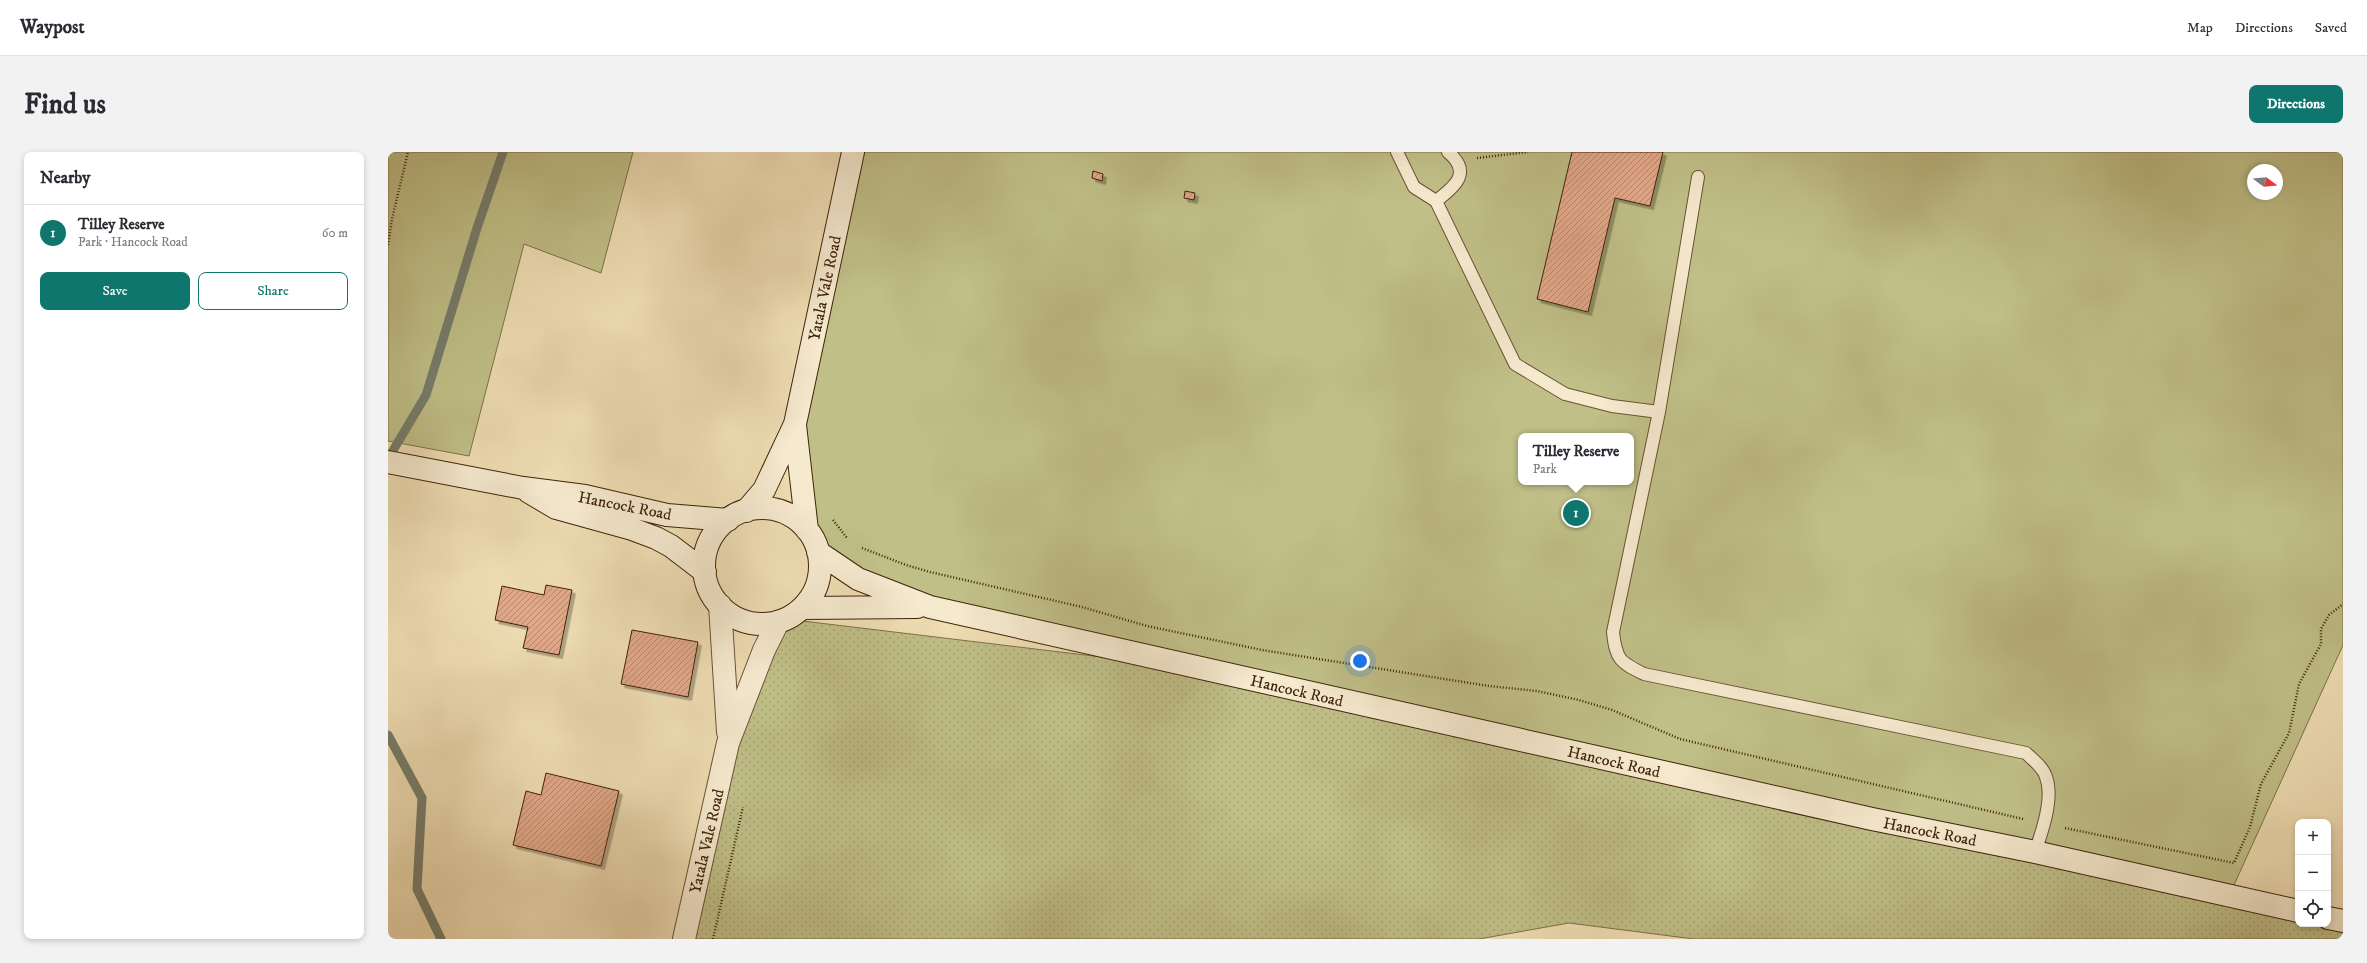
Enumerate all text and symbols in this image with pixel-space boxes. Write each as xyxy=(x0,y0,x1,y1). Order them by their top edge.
text: Waypost xyxy=(20,16,84,39)
text: Map xyxy=(2187,19,2213,37)
text: Directions xyxy=(2235,19,2293,37)
text: Saved xyxy=(2315,19,2347,37)
button: Directions xyxy=(2249,85,2343,123)
text: Find us xyxy=(24,87,106,122)
north arrow xyxy=(2247,164,2283,200)
text: Nearby xyxy=(40,167,90,189)
text: Tilley Reserve xyxy=(78,215,165,234)
text: 1 xyxy=(51,225,55,241)
text: 60 m xyxy=(322,225,348,241)
text: Park · Hancock Road xyxy=(78,234,188,250)
street label: Yatala Vale Road xyxy=(804,234,846,342)
button: Save xyxy=(40,272,190,310)
button: Share xyxy=(198,272,348,310)
popup xyxy=(1518,433,1634,485)
text: Tilley Reserve xyxy=(1533,442,1619,461)
text: Park xyxy=(1533,461,1557,477)
street label: Hancock Road xyxy=(576,487,673,525)
pin: 1 xyxy=(1563,498,1589,528)
your location xyxy=(1350,651,1370,671)
street label: Hancock Road xyxy=(1248,671,1345,711)
street label: Hancock Road xyxy=(1565,742,1662,782)
street label: Yatala Vale Road xyxy=(685,787,729,895)
street label: Hancock Road xyxy=(1881,813,1978,851)
map controls xyxy=(2295,819,2331,927)
button: + xyxy=(2295,819,2331,855)
button: − xyxy=(2295,855,2331,891)
button: locate xyxy=(2295,891,2331,927)

